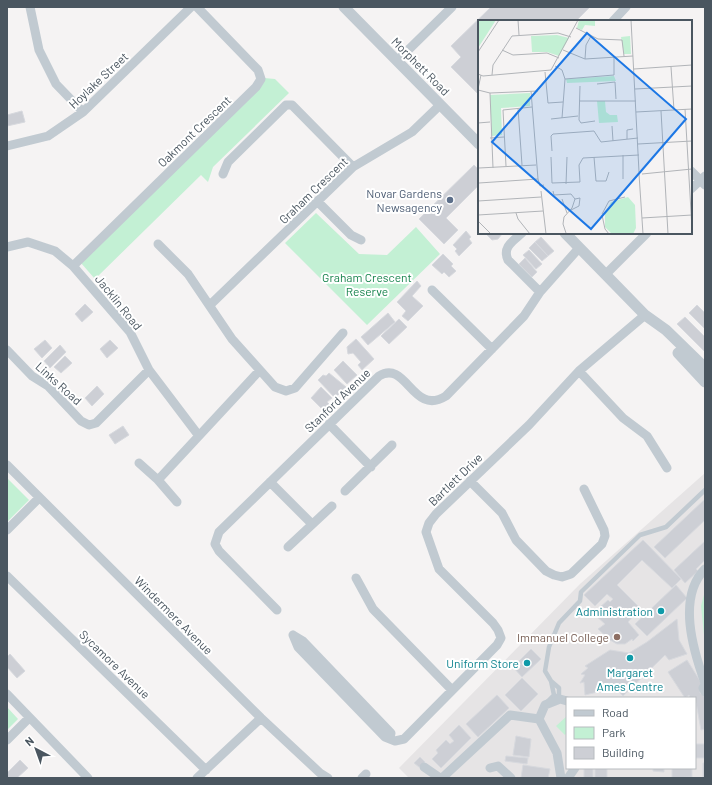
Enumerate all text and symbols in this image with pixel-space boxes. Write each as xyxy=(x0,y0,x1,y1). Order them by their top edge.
inset map xyxy=(478,20,692,234)
street label: Morphett Road xyxy=(389,34,453,98)
street label: Hoylake Street xyxy=(65,49,131,111)
street label: Oakmont Crescent xyxy=(155,93,233,169)
street label: Graham Crescent xyxy=(276,154,350,226)
place label: Novar Gardens Newsagency xyxy=(366,186,442,214)
marker: Novar Gardens Newsagency xyxy=(445,195,455,205)
park label: Graham Crescent Reserve xyxy=(322,270,412,298)
street label: Jacklin Road xyxy=(93,272,145,332)
street label: Links Road xyxy=(33,359,85,407)
street label: Stanford Avenue xyxy=(301,365,373,435)
street label: Bartlett Drive xyxy=(425,450,485,508)
street label: Windermere Avenue xyxy=(132,573,216,657)
place label: Administration xyxy=(576,604,653,618)
marker: Administration xyxy=(656,606,666,616)
street label: Sycamore Avenue xyxy=(77,627,153,701)
place label: Immanuel College xyxy=(517,630,609,644)
marker: Immanuel College xyxy=(612,632,622,642)
marker: Margaret Ames Centre xyxy=(625,653,635,663)
place label: Uniform Store xyxy=(446,656,519,670)
marker: Uniform Store xyxy=(522,658,532,668)
place label: Margaret Ames Centre xyxy=(597,665,663,693)
legend xyxy=(566,697,696,769)
text: Road xyxy=(602,705,629,719)
text: Park xyxy=(602,725,626,739)
north arrow xyxy=(16,729,56,769)
text: N xyxy=(22,734,36,748)
text: Building xyxy=(602,745,644,759)

